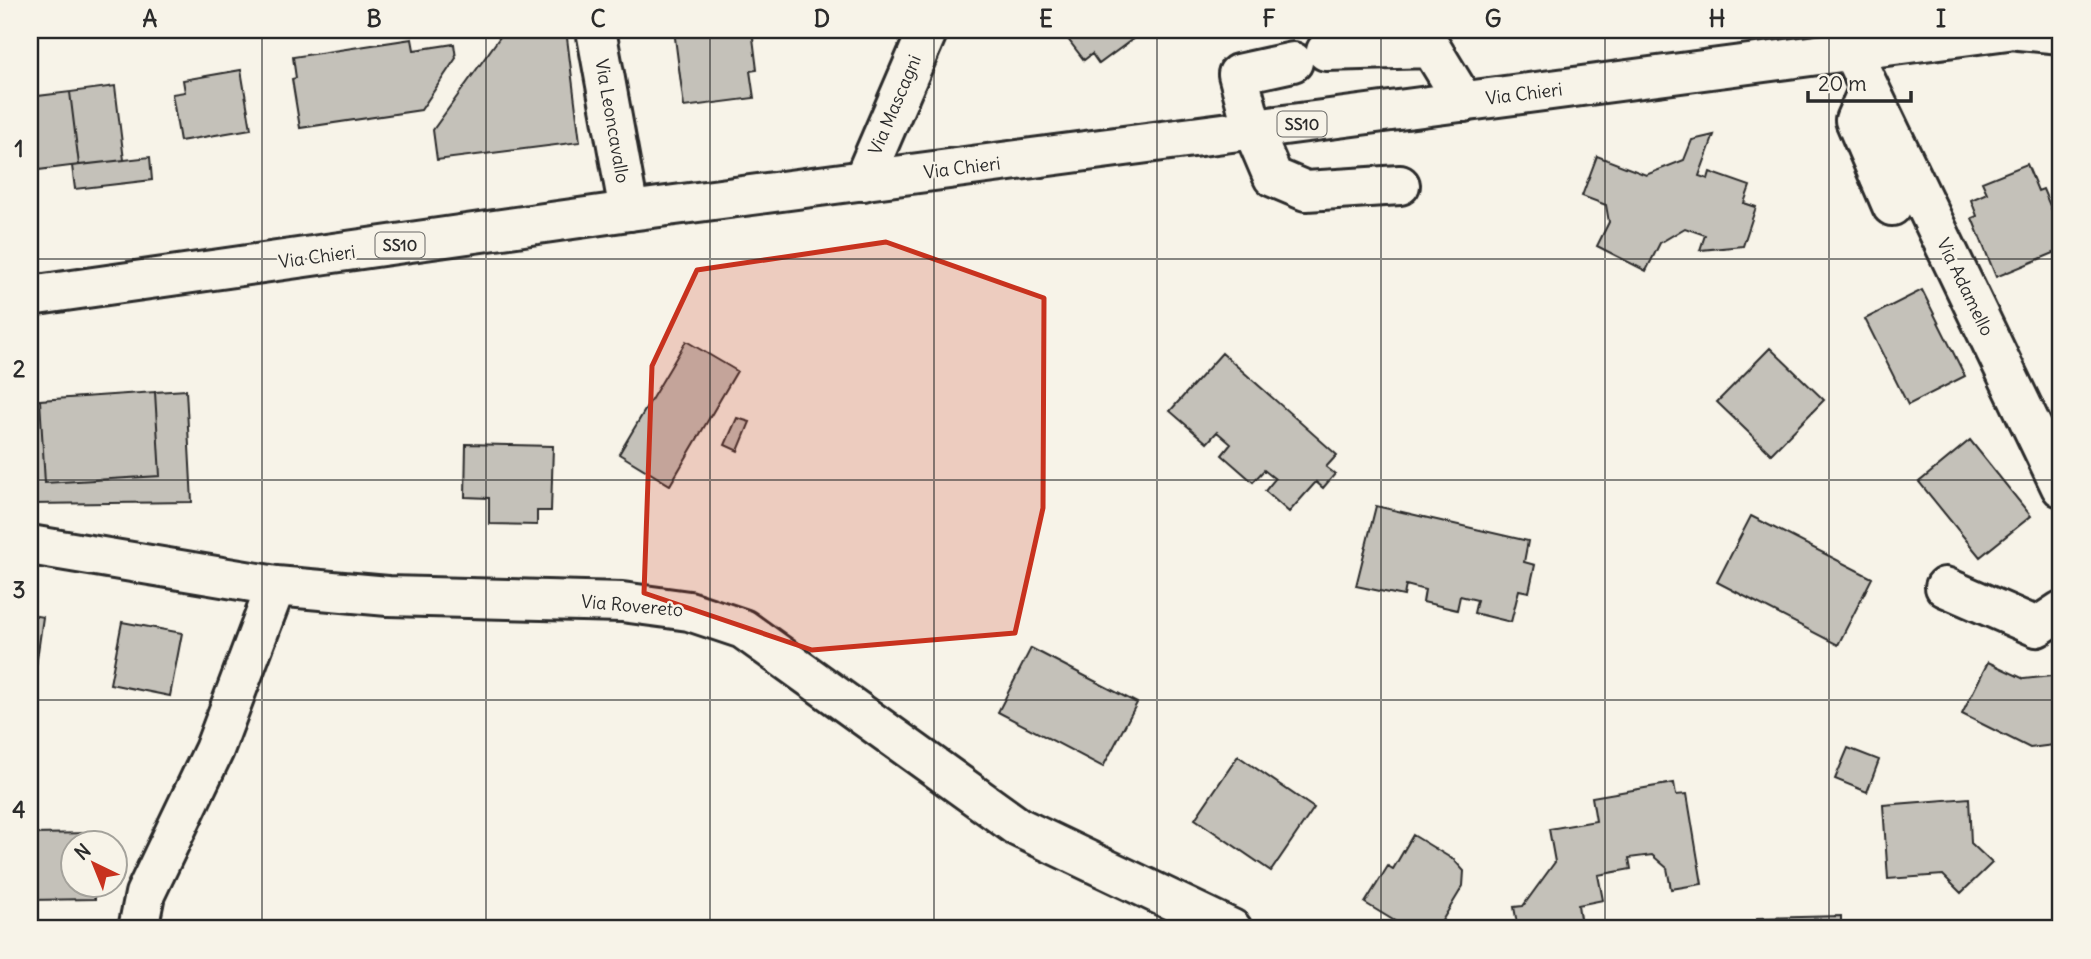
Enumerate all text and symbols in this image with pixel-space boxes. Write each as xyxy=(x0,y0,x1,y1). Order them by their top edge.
text: A xyxy=(143,4,158,33)
text: B xyxy=(366,4,382,33)
text: C xyxy=(590,4,606,33)
text: D xyxy=(814,4,830,33)
text: E xyxy=(1039,4,1053,33)
text: F xyxy=(1262,4,1276,33)
text: G xyxy=(1485,4,1501,33)
text: H xyxy=(1709,4,1725,33)
text: I xyxy=(1936,4,1946,33)
street label: Via Mascagni xyxy=(863,51,926,158)
street label: Via Leoncavallo xyxy=(590,57,635,185)
scale bar xyxy=(1808,60,1911,104)
text: 20 m xyxy=(1818,70,1867,97)
street label: Via Chieri xyxy=(1484,77,1564,110)
road number: SS10 xyxy=(1278,112,1326,136)
text: 1 xyxy=(14,134,24,163)
street label: Via Chieri xyxy=(922,151,1002,184)
road number: SS10 xyxy=(376,232,424,258)
street label: Via Adamello xyxy=(1932,234,1999,339)
street label: Via Chieri xyxy=(277,240,357,273)
text: 2 xyxy=(13,354,26,383)
text: 3 xyxy=(12,575,26,604)
street label: Via Rovereto xyxy=(580,590,684,621)
text: 4 xyxy=(12,795,26,824)
north arrow xyxy=(60,830,130,900)
text: N xyxy=(69,838,95,865)

